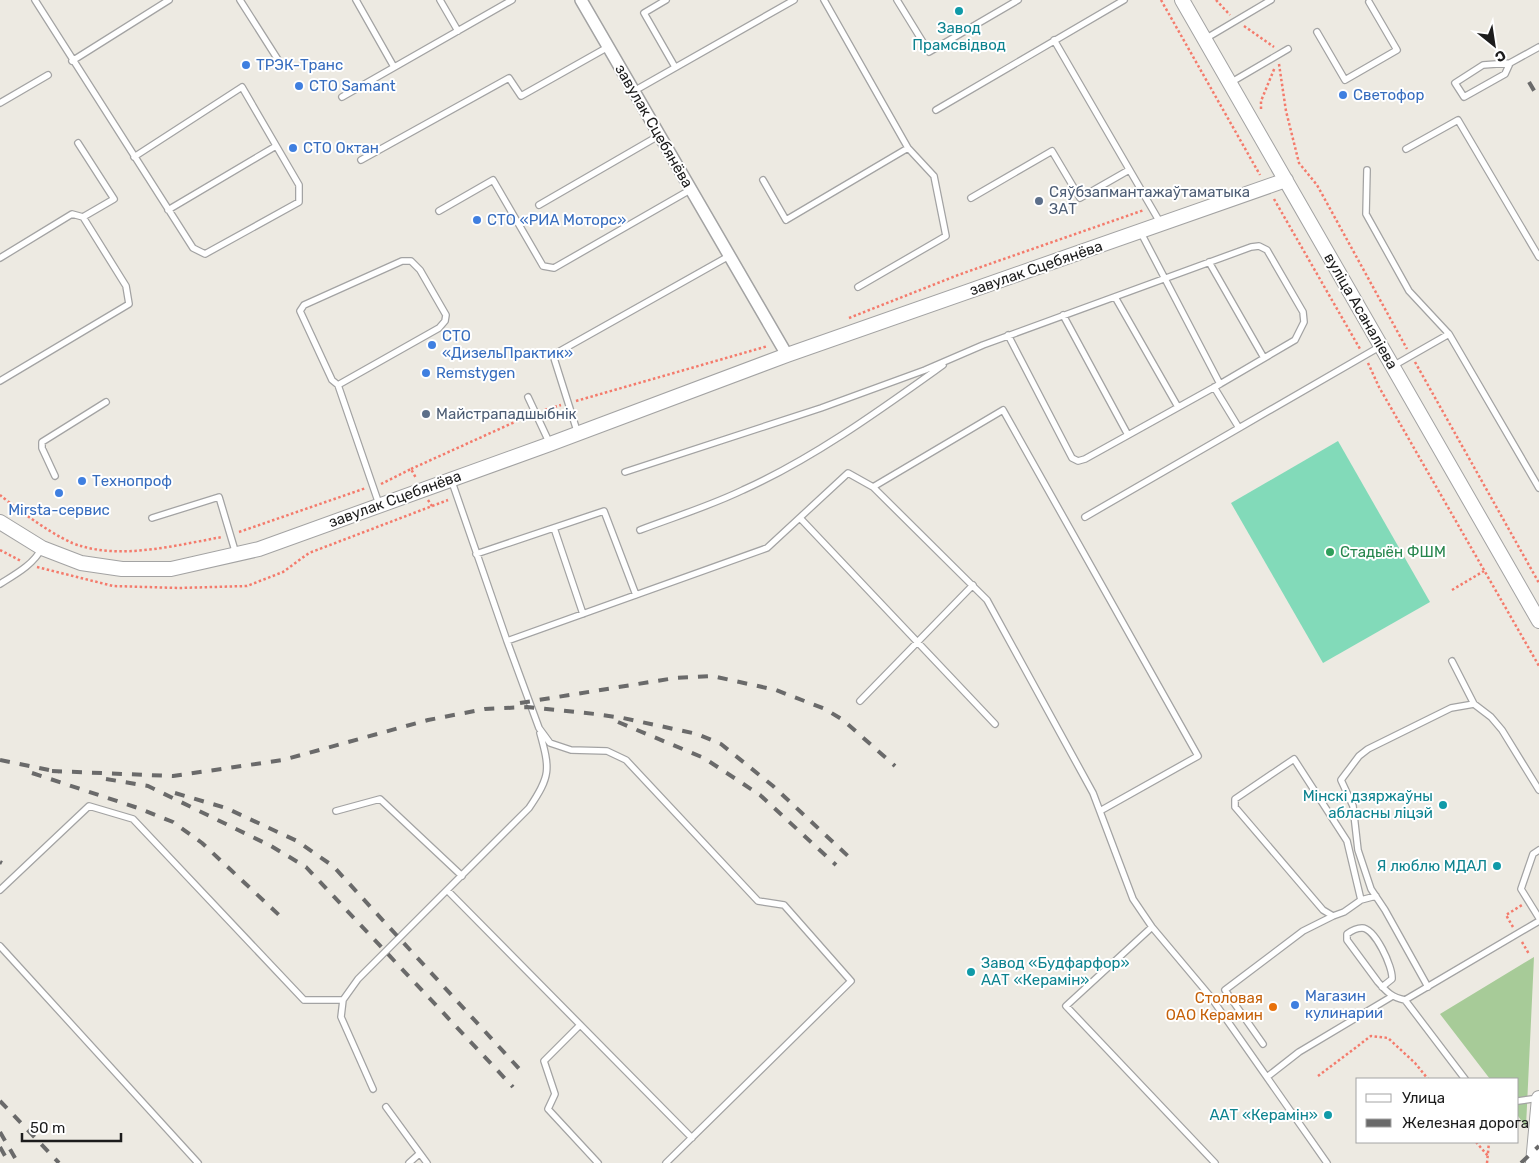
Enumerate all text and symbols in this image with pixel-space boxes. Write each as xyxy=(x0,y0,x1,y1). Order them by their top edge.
marker: Завод Прамсвідвод xyxy=(953,5,965,17)
place label: Завод Прамсвідвод xyxy=(912,19,1006,54)
north arrow xyxy=(1469,20,1519,70)
text: С xyxy=(1492,46,1509,66)
place label: ТРЭК-Транс xyxy=(256,56,343,74)
marker: ТРЭК-Транс xyxy=(240,59,252,71)
street label: завулак Сцебянёва xyxy=(611,61,697,191)
place label: СТО Samant xyxy=(309,77,396,95)
marker: СТО Samant xyxy=(293,80,305,92)
place label: Светофор xyxy=(1353,86,1424,104)
marker: Светофор xyxy=(1337,89,1349,101)
place label: СТО Октан xyxy=(303,139,379,157)
marker: СТО Октан xyxy=(287,142,299,154)
place label: Сяўбзапмантажаўтаматыка ЗАТ xyxy=(1049,183,1250,218)
marker: Сяўбзапмантажаўтаматыка ЗАТ xyxy=(1033,195,1045,207)
place label: СТО «РИА Моторс» xyxy=(487,211,626,229)
marker: СТО «РИА Моторс» xyxy=(471,214,483,226)
street label: завулак Сцебянёва xyxy=(967,237,1105,299)
street label: вуліца Асаналіева xyxy=(1320,250,1402,372)
place label: СТО «ДизельПрактик» xyxy=(442,327,573,362)
marker: СТО «ДизельПрактик» xyxy=(426,339,438,351)
place label: Remstygen xyxy=(436,364,515,382)
marker: Remstygen xyxy=(420,367,432,379)
place label: Майстрападшыбнік xyxy=(436,405,577,423)
marker: Майстрападшыбнік xyxy=(420,408,432,420)
street label: завулак Сцебянёва xyxy=(326,467,464,531)
place label: Технопроф xyxy=(92,472,172,490)
marker: Технопроф xyxy=(76,475,88,487)
marker: Mirsta-сервис xyxy=(53,487,65,499)
place label: Mirsta-сервис xyxy=(8,501,110,519)
place label: Стадыён ФШМ xyxy=(1340,543,1446,561)
marker: Стадыён ФШМ xyxy=(1324,546,1336,558)
place label: Мінскі дзяржаўны абласны ліцэй xyxy=(1303,787,1433,822)
marker: Мінскі дзяржаўны абласны ліцэй xyxy=(1437,799,1449,811)
place label: Я люблю МДАЛ xyxy=(1377,857,1487,875)
marker: Я люблю МДАЛ xyxy=(1491,860,1503,872)
place label: Завод «Будфарфор» ААТ «Керамін» xyxy=(981,954,1130,989)
marker: Завод «Будфарфор» ААТ «Керамін» xyxy=(965,966,977,978)
place label: Магазин кулинарии xyxy=(1305,987,1383,1022)
place label: Столовая ОАО Керамин xyxy=(1166,989,1263,1024)
marker: Магазин кулинарии xyxy=(1289,999,1301,1011)
marker: Столовая ОАО Керамин xyxy=(1267,1001,1279,1013)
legend xyxy=(1356,1078,1519,1143)
text: Улица xyxy=(1402,1089,1445,1107)
place label: ААТ «Керамін» xyxy=(1210,1106,1318,1124)
marker: ААТ «Керамін» xyxy=(1322,1109,1334,1121)
scale bar xyxy=(22,1110,121,1142)
text: Железная дорога xyxy=(1402,1114,1529,1132)
text: 50 m xyxy=(30,1119,65,1137)

